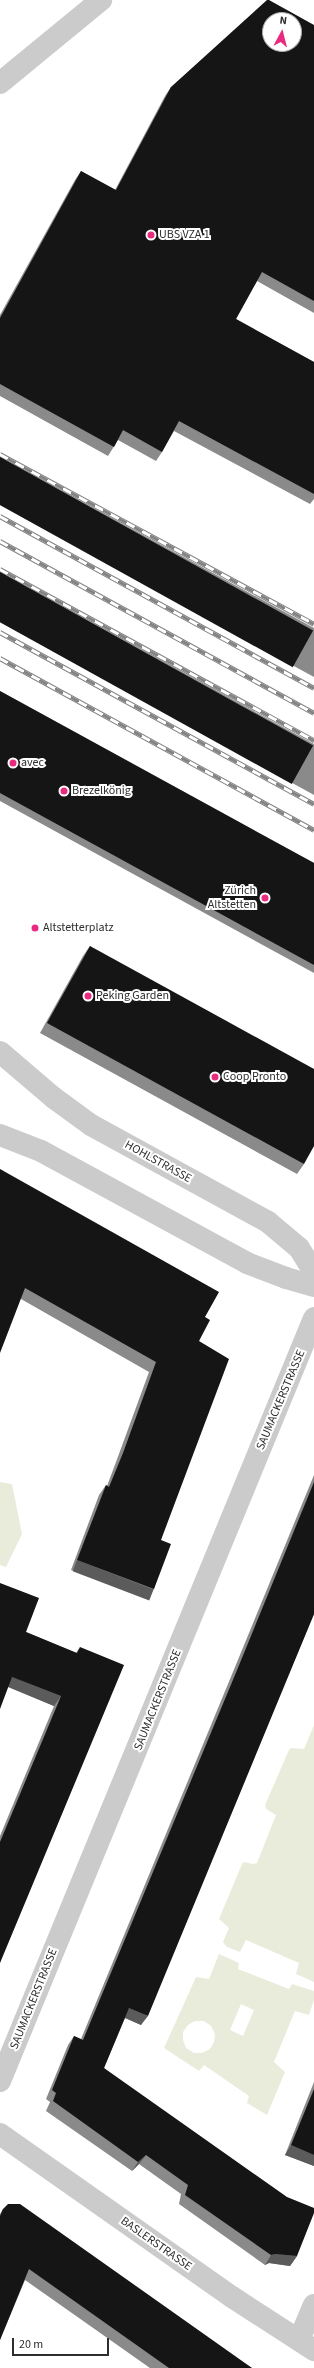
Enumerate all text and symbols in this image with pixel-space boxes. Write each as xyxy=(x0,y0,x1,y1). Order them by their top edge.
north arrow xyxy=(262,12,302,52)
text: N xyxy=(279,13,288,28)
place label: UBS VZA 1 xyxy=(159,228,210,242)
marker: UBS VZA 1 xyxy=(146,230,156,240)
place label: avec xyxy=(21,756,44,770)
marker: avec xyxy=(8,758,18,768)
place label: Brezelkönig xyxy=(72,784,131,798)
marker: Brezelkönig xyxy=(59,786,69,796)
place label: Zürich Altstetten xyxy=(208,884,256,912)
marker: Zürich Altstetten xyxy=(259,892,271,904)
place label: Altstetterplatz xyxy=(43,921,114,935)
marker: Altstetterplatz xyxy=(30,923,40,933)
place label: Peking Garden xyxy=(96,989,169,1003)
marker: Peking Garden xyxy=(83,991,93,1001)
place label: Coop Pronto xyxy=(223,1070,286,1084)
marker: Coop Pronto xyxy=(210,1072,220,1082)
street label: HOHLSTRASSE xyxy=(122,1138,194,1186)
street label: SAUMACKERSTRASSE xyxy=(253,1348,309,1452)
street label: SAUMACKERSTRASSE xyxy=(131,1648,185,1752)
street label: SAUMACKERSTRASSE xyxy=(7,1947,61,2051)
street label: BASLERSTRASSE xyxy=(118,2214,194,2274)
scale bar xyxy=(14,2330,111,2356)
text: 20 m xyxy=(19,2336,43,2353)

